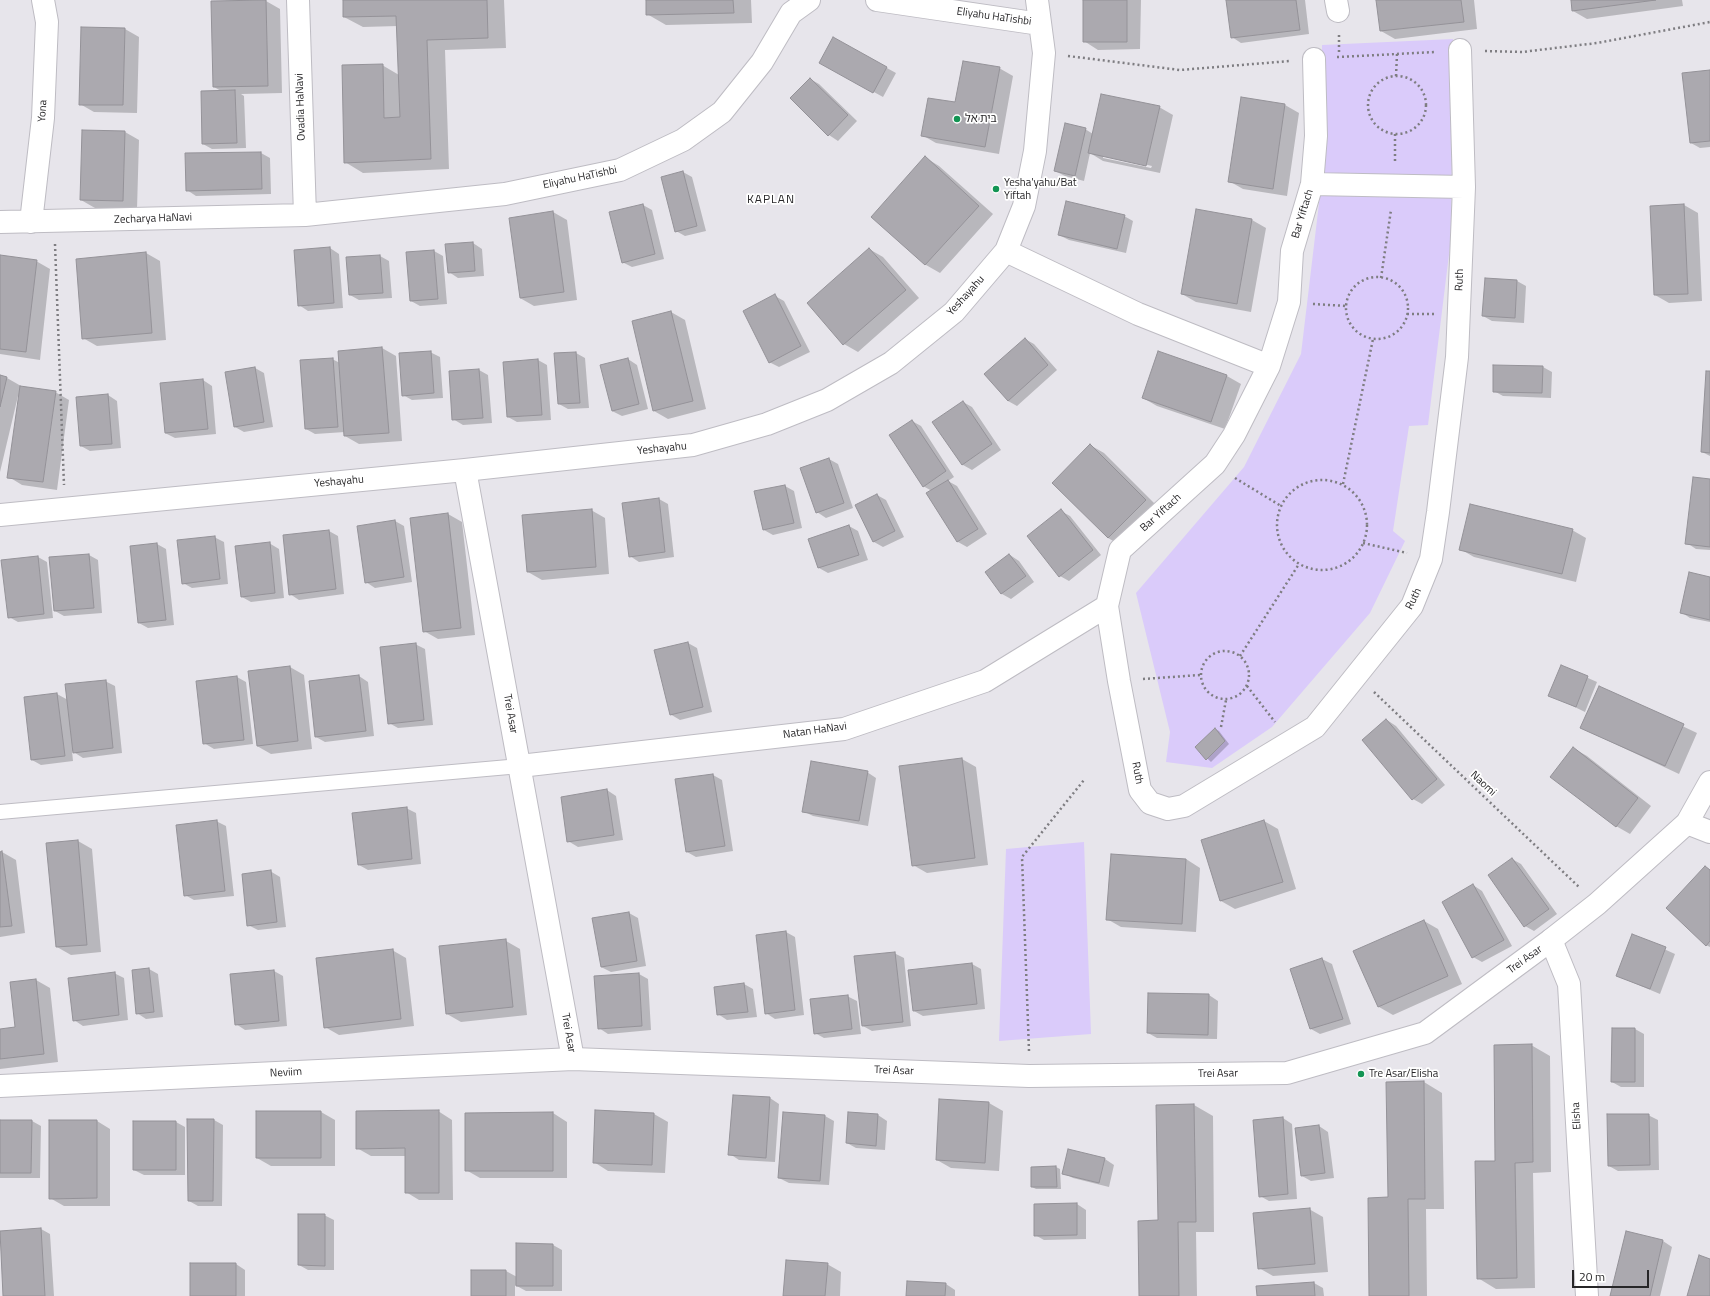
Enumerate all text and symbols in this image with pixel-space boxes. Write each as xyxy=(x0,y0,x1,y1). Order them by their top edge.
street label: Eliyahu HaTishbi xyxy=(956,5,1032,29)
street label: Ovadia HaNavi xyxy=(293,73,309,141)
street label: Yona xyxy=(36,99,50,123)
place label: בית אל xyxy=(965,112,997,126)
marker: בית אל xyxy=(952,114,962,124)
street label: Eliyahu HaTishbi xyxy=(542,164,618,192)
place label: Yesha'yahu/Bat Yiftah xyxy=(1004,176,1077,202)
marker: Yesha'yahu/Bat Yiftah xyxy=(991,184,1001,194)
street label: Bar Yiftach xyxy=(1289,188,1317,240)
district label: KAPLAN xyxy=(747,193,795,207)
street label: Zecharya HaNavi xyxy=(114,211,192,227)
street label: Ruth xyxy=(1453,269,1467,291)
street label: Yeshayahu xyxy=(944,273,988,319)
street label: Yeshayahu xyxy=(637,440,687,458)
street label: Yeshayahu xyxy=(314,473,364,491)
street label: Bar Yiftach xyxy=(1138,491,1184,535)
street label: Ruth xyxy=(1403,586,1425,612)
street label: Trei Asar xyxy=(500,693,520,735)
street label: Natan HaNavi xyxy=(782,720,848,742)
street label: Ruth xyxy=(1128,761,1146,785)
street label: Naomi xyxy=(1467,769,1499,799)
street label: Trei Asar xyxy=(1505,943,1545,977)
street label: Trei Asar xyxy=(558,1012,578,1054)
street label: Trei Asar xyxy=(874,1064,914,1078)
street label: Neviim xyxy=(270,1066,302,1080)
street label: Trei Asar xyxy=(1198,1067,1238,1081)
place label: Tre Asar/Elisha xyxy=(1369,1067,1438,1081)
marker: Tre Asar/Elisha xyxy=(1356,1069,1366,1079)
street label: Elisha xyxy=(1570,1102,1584,1130)
scale bar xyxy=(1574,1262,1651,1288)
text: 20 m xyxy=(1579,1267,1605,1286)

